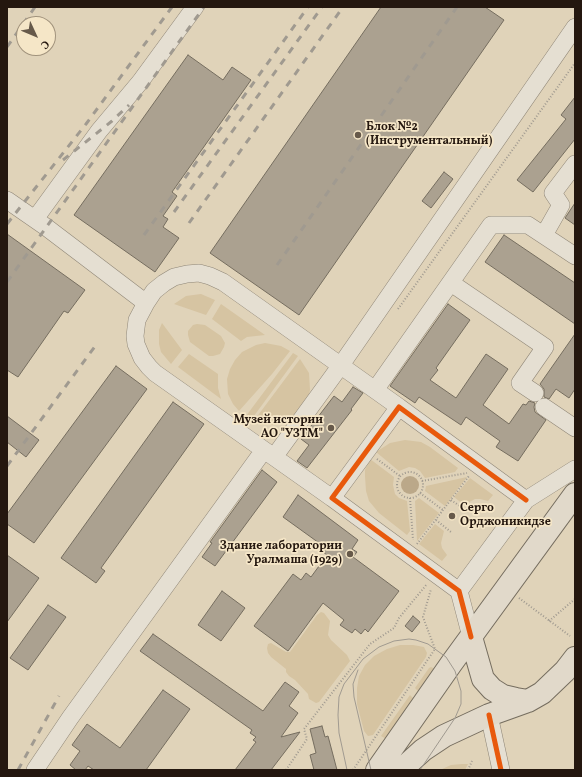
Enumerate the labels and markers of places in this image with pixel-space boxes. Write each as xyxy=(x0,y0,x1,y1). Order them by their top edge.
place label: Блок №2 (Инструментальный) xyxy=(366,121,492,149)
marker: Блок №2 (Инструментальный) xyxy=(353,130,363,140)
place label: Музей истории АО "УЗТМ" xyxy=(233,414,323,442)
marker: Музей истории АО "УЗТМ" xyxy=(326,423,336,433)
place label: Серго Орджоникидзе xyxy=(460,502,551,530)
marker: Серго Орджоникидзе xyxy=(447,511,457,521)
place label: Здание лаборатории Уралмаша (1929) xyxy=(220,540,342,568)
marker: Здание лаборатории Уралмаша (1929) xyxy=(345,549,355,559)

